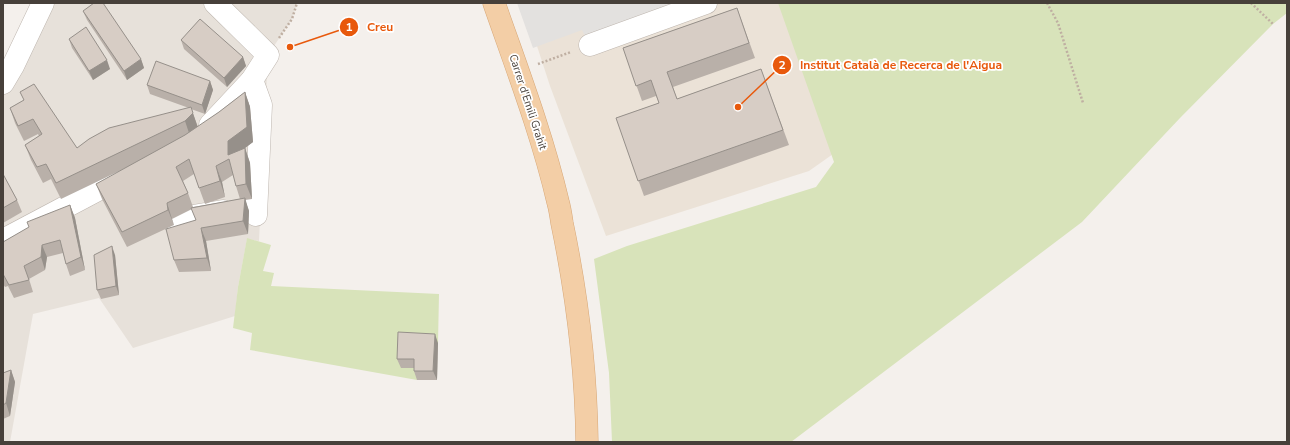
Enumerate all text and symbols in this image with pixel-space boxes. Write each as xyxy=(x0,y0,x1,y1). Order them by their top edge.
callout: Creu xyxy=(339,15,401,39)
text: 1 xyxy=(345,19,353,35)
text: Creu xyxy=(367,19,393,35)
street label: Carrer d'Emili Grahit xyxy=(505,52,551,152)
callout: Institut Català de Recerca de l'Aigua xyxy=(772,53,1010,77)
text: 2 xyxy=(778,57,786,73)
text: Institut Català de Recerca de l'Aigua xyxy=(800,57,1002,73)

